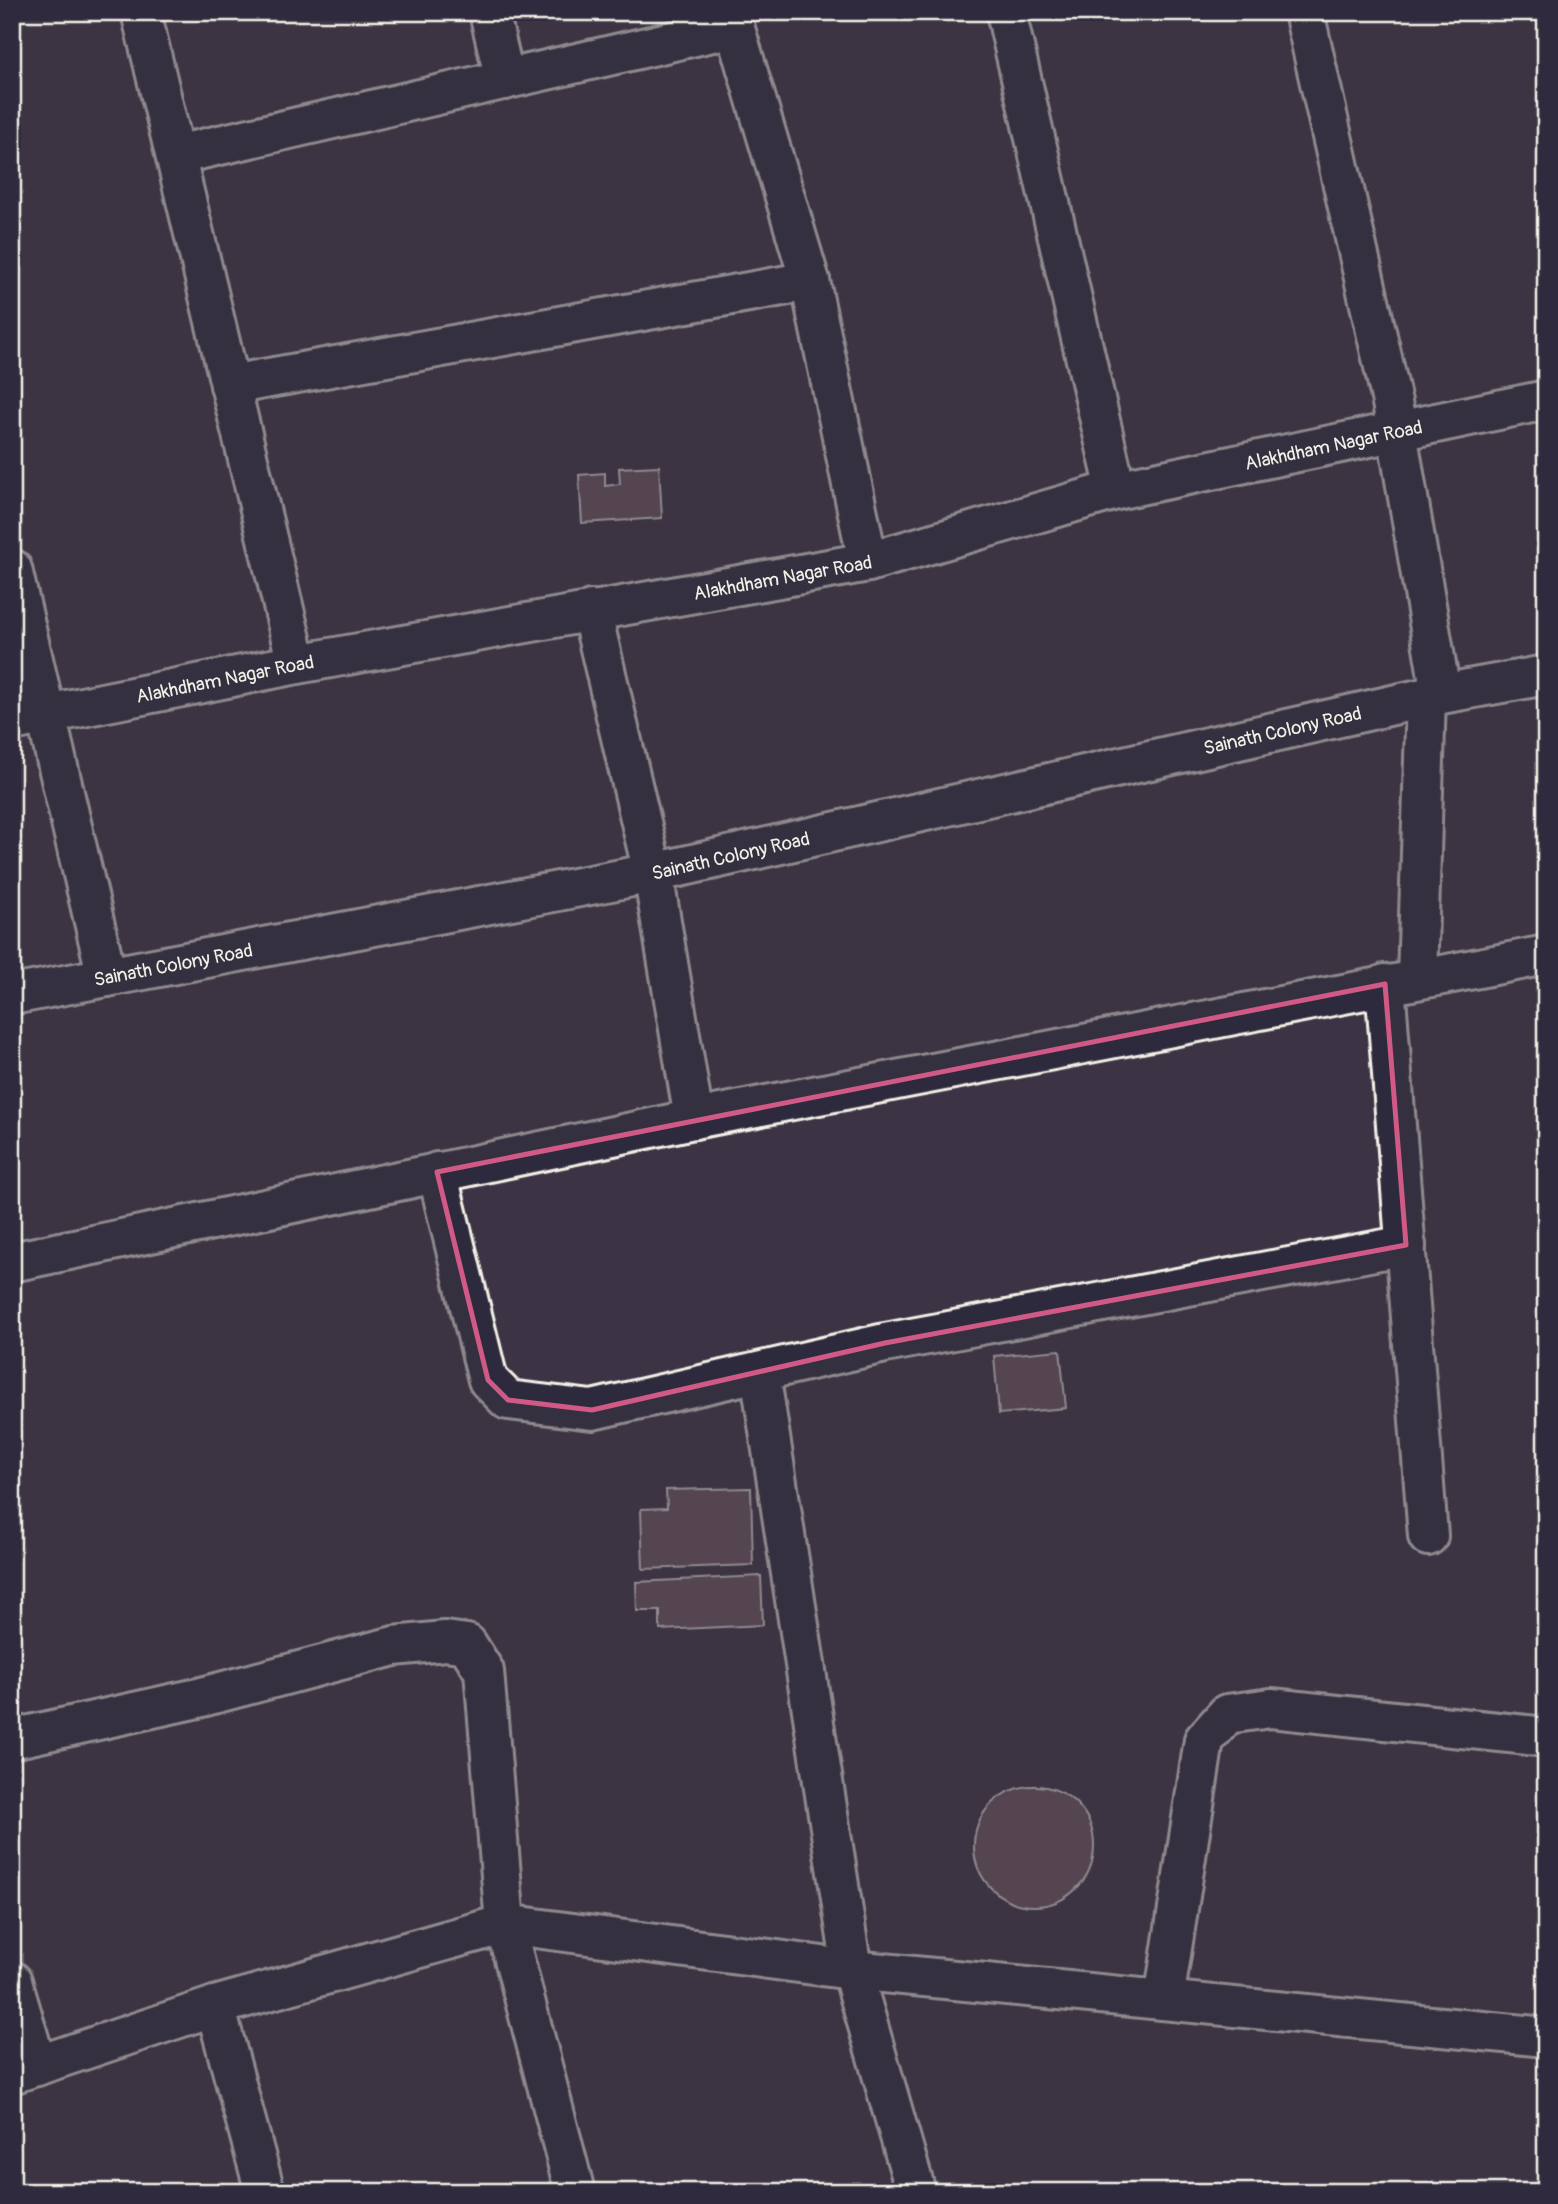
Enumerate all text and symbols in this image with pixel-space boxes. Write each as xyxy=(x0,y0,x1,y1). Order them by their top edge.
street label: Alakhdham Nagar Road xyxy=(1243,415,1425,476)
street label: Alakhdham Nagar Road xyxy=(692,550,874,606)
street label: Alakhdham Nagar Road xyxy=(134,650,316,709)
street label: Sainath Colony Road xyxy=(1201,701,1364,761)
street label: Sainath Colony Road xyxy=(649,827,812,886)
street label: Sainath Colony Road xyxy=(92,938,255,992)

